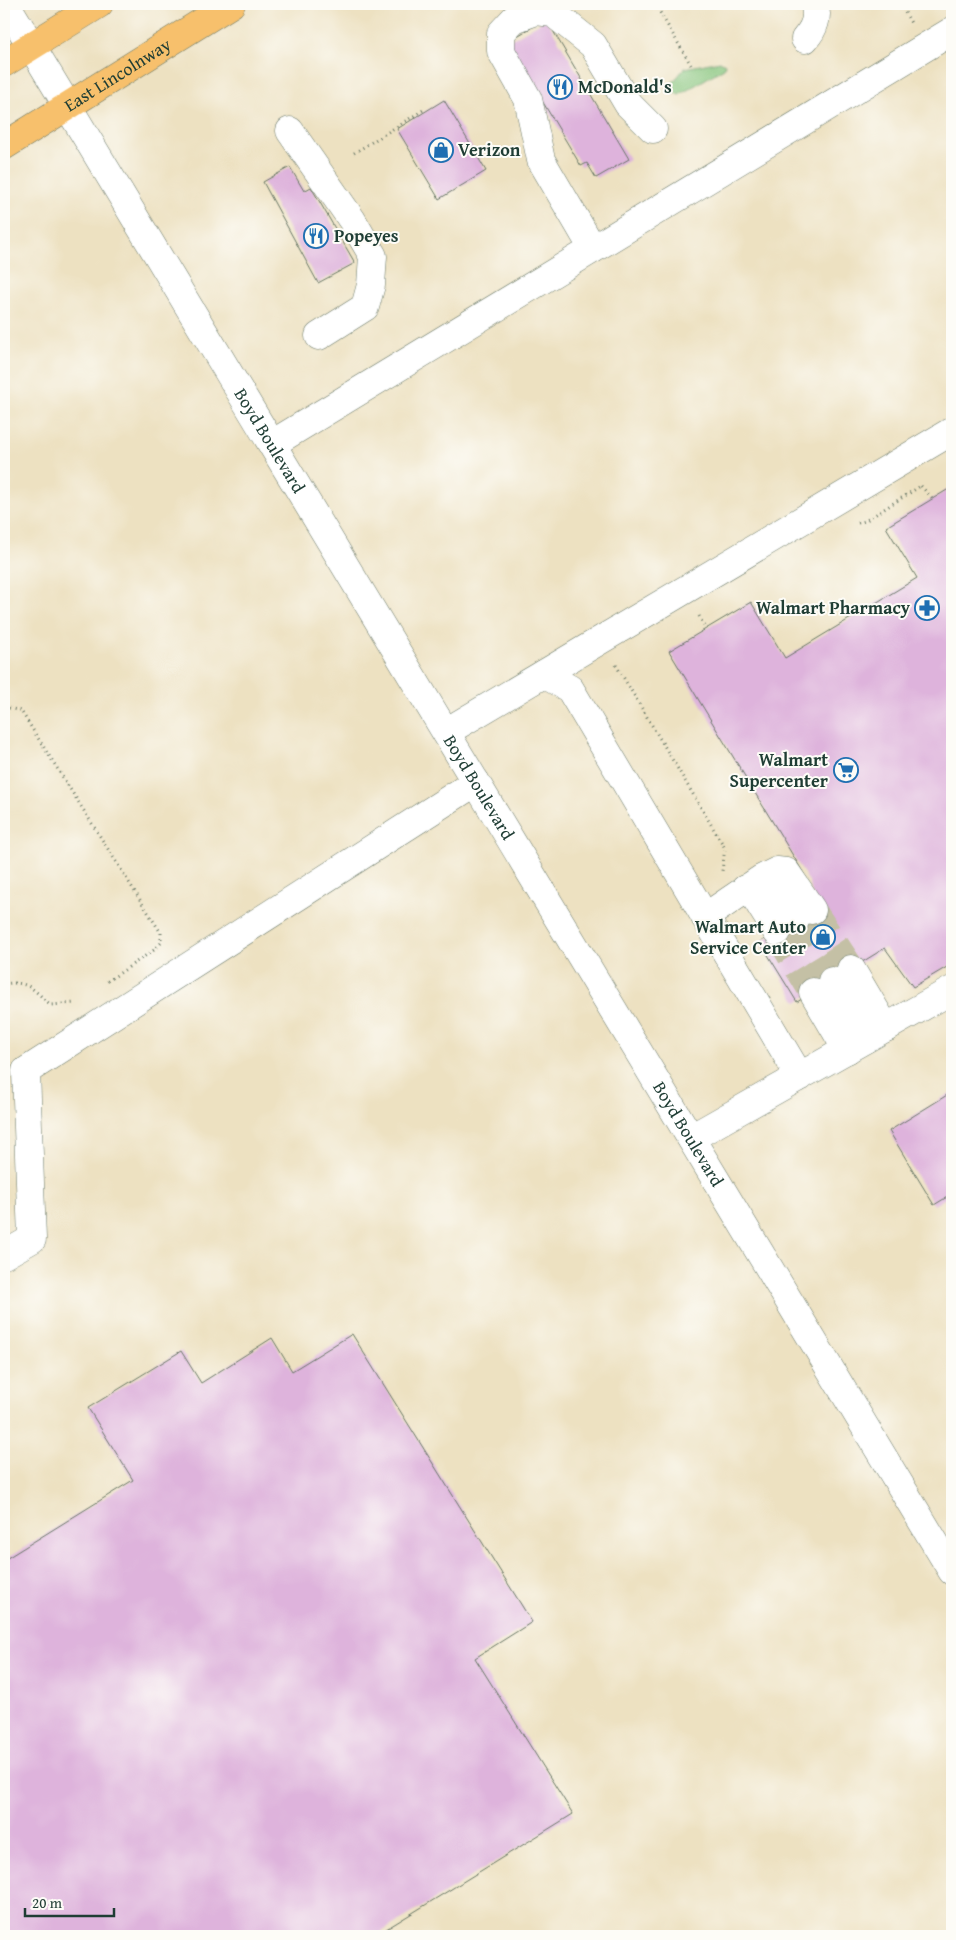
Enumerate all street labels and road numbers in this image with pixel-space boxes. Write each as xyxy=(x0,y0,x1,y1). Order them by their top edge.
street label: East Lincolnway xyxy=(59,31,176,118)
street label: Boyd Boulevard xyxy=(228,383,312,498)
street label: Boyd Boulevard xyxy=(437,729,522,845)
street label: Boyd Boulevard xyxy=(646,1076,731,1192)

